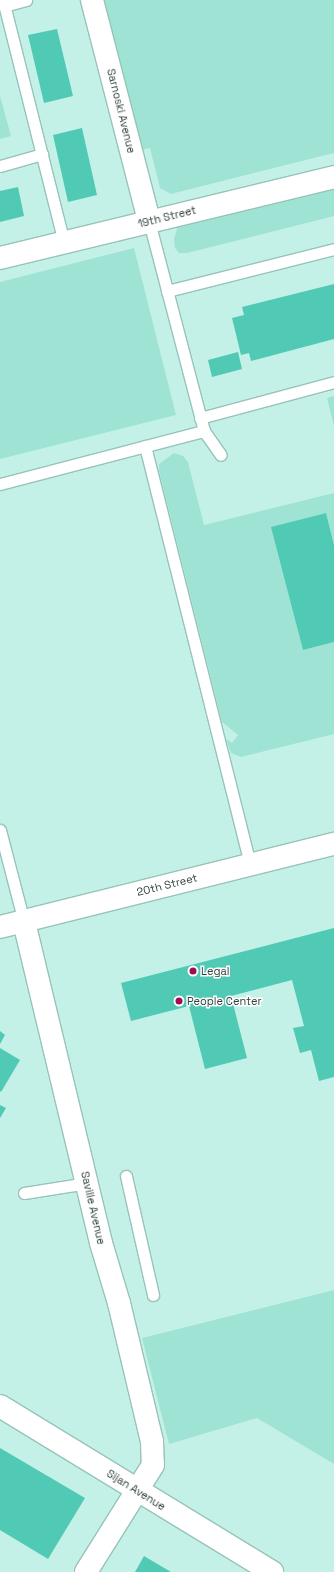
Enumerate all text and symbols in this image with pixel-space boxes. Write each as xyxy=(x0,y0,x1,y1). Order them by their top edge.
street label: Sarnoski Avenue xyxy=(104,67,138,155)
street label: 19th Street xyxy=(136,203,198,231)
street label: 20th Street xyxy=(135,871,199,899)
place label: Legal xyxy=(201,964,230,978)
marker: Legal xyxy=(188,966,198,976)
place label: People Center xyxy=(187,994,262,1008)
marker: People Center xyxy=(174,996,184,1006)
street label: Saville Avenue xyxy=(78,1170,108,1246)
street label: Sijan Avenue xyxy=(104,1467,168,1513)

